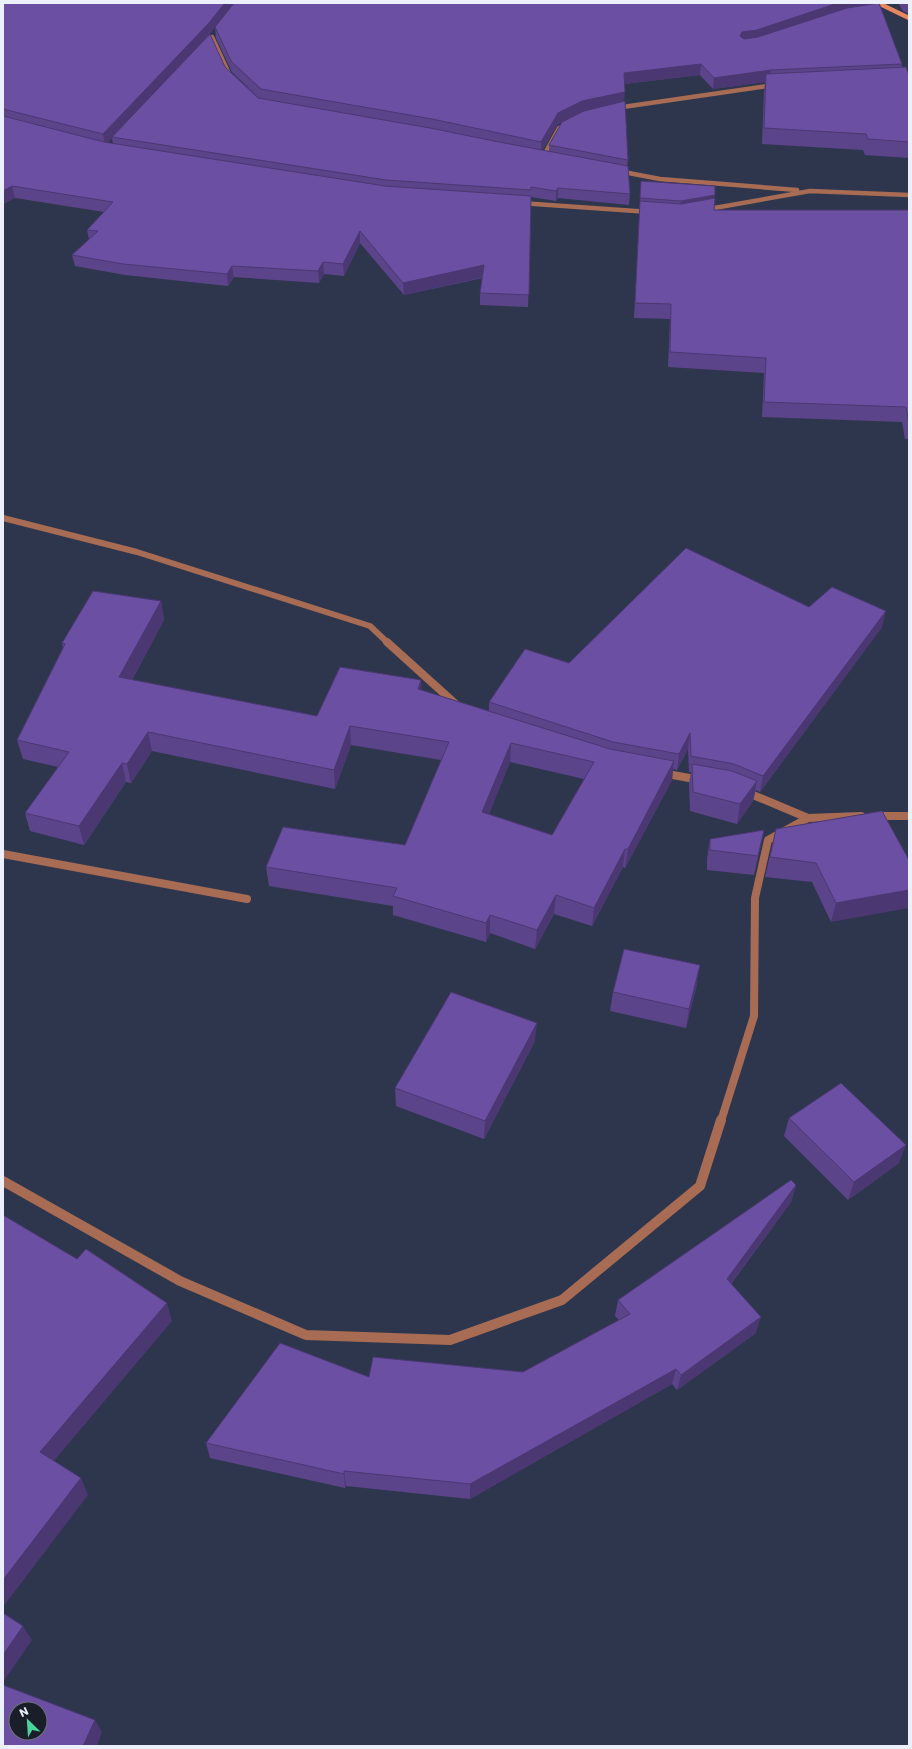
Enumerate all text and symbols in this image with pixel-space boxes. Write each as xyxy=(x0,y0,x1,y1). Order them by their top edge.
north arrow xyxy=(8,1701,48,1741)
text: N xyxy=(17,1703,31,1721)

